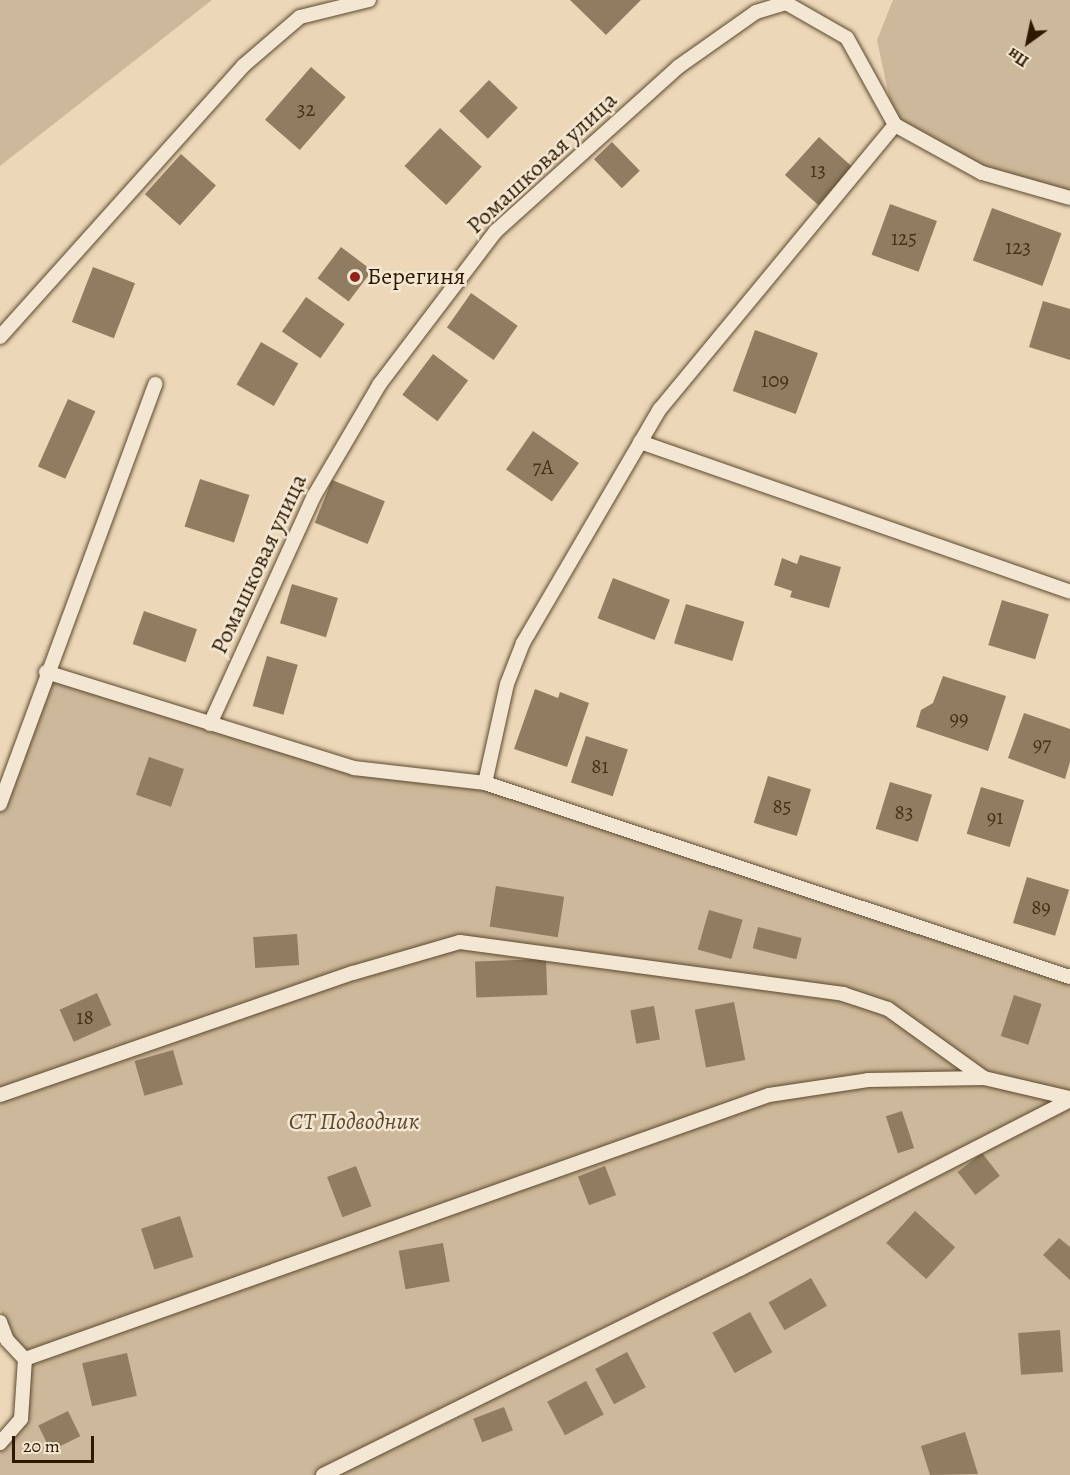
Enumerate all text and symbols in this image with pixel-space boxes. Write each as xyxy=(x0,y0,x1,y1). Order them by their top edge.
north arrow xyxy=(998,12,1058,72)
text: Пн xyxy=(1003,42,1033,72)
street label: Ромашковая улица xyxy=(461,86,623,240)
house number: 32 xyxy=(297,96,315,122)
house number: 13 xyxy=(810,157,826,183)
house number: 125 xyxy=(891,225,917,251)
house number: 123 xyxy=(1005,234,1031,260)
place label: Берегиня xyxy=(367,263,465,291)
marker: Берегиня xyxy=(348,270,362,284)
house number: 109 xyxy=(761,367,789,393)
house number: 7А xyxy=(532,454,554,480)
street label: Ромашковая улица xyxy=(205,469,313,659)
house number: 99 xyxy=(949,705,969,731)
house number: 97 xyxy=(1033,731,1051,757)
house number: 81 xyxy=(591,753,609,779)
house number: 85 xyxy=(772,793,792,819)
house number: 83 xyxy=(895,799,913,825)
house number: 91 xyxy=(987,804,1003,830)
house number: 89 xyxy=(1031,894,1051,920)
house number: 18 xyxy=(76,1004,94,1030)
park label: СТ Подводник xyxy=(289,1108,419,1136)
scale bar xyxy=(15,1424,98,1462)
text: 20 m xyxy=(23,1434,60,1458)

